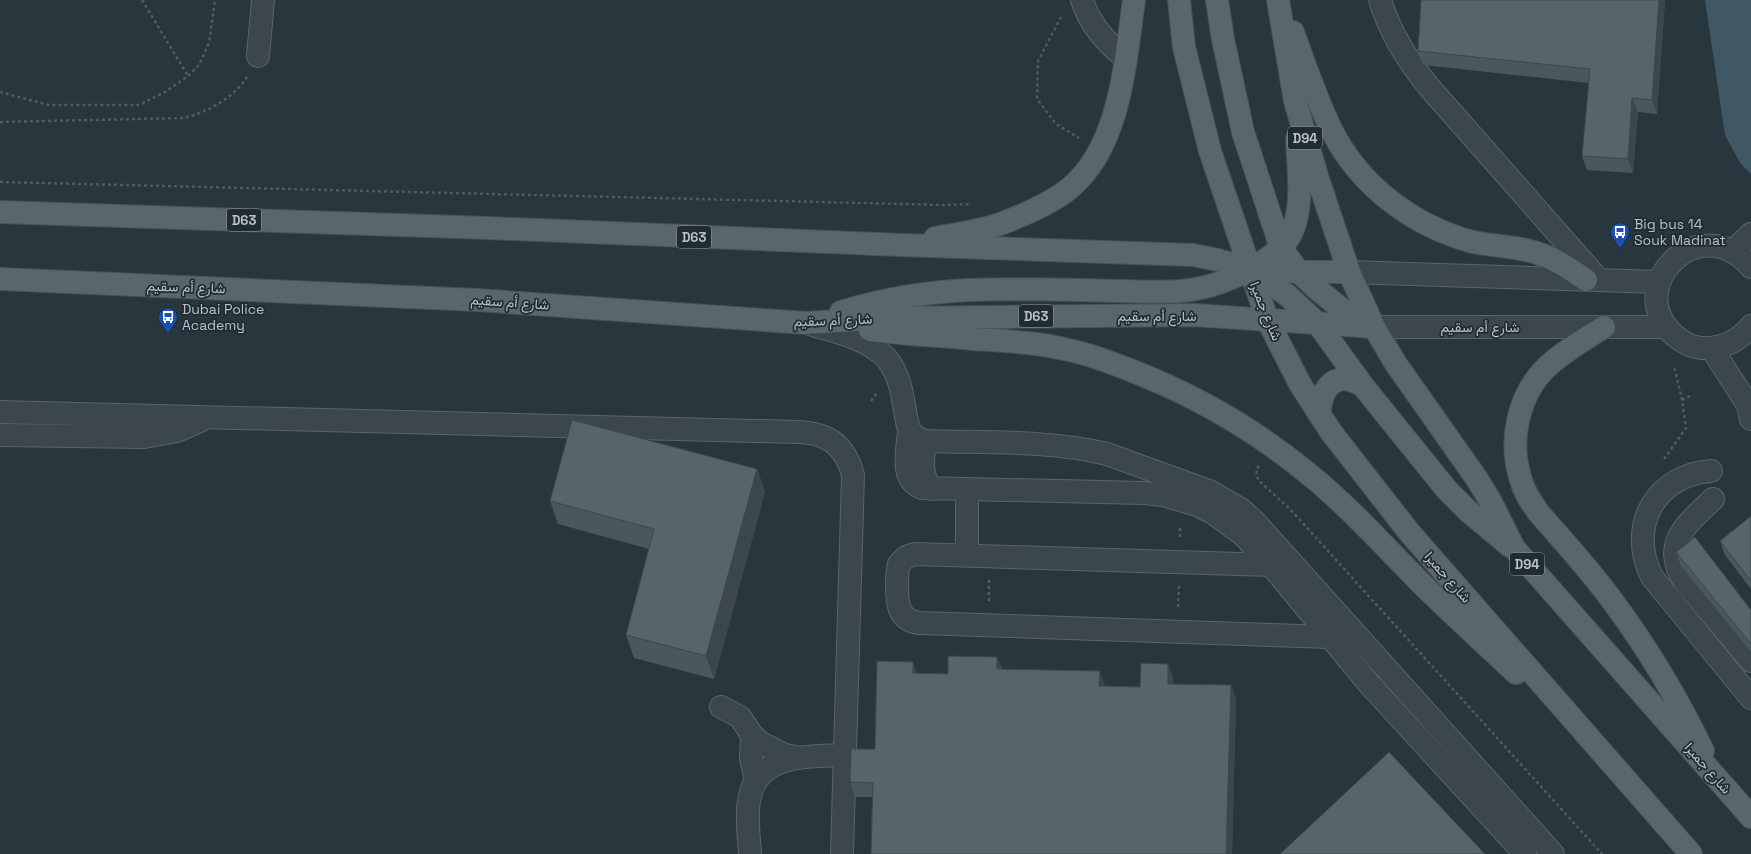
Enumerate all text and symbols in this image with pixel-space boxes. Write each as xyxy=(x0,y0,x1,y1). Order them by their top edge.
road number: D94 xyxy=(1288,127,1322,149)
road number: D63 xyxy=(227,209,261,231)
place label: Big bus 14 Souk Madinat xyxy=(1634,215,1726,249)
bus stop icon: Big bus 14 Souk Madinat xyxy=(1609,221,1631,249)
road number: D63 xyxy=(677,226,711,248)
street label: شارع أم سقيم xyxy=(146,277,226,299)
street label: شارع جميرا xyxy=(1244,279,1286,344)
street label: شارع أم سقيم xyxy=(470,290,550,316)
place label: Dubai Police Academy xyxy=(182,300,264,334)
road number: D63 xyxy=(1019,305,1053,327)
bus stop icon: Dubai Police Academy xyxy=(157,306,179,334)
street label: شارع أم سقيم xyxy=(1118,307,1196,327)
street label: شارع أم سقيم xyxy=(793,310,873,332)
street label: شارع أم سقيم xyxy=(1441,318,1519,338)
street label: شارع جميرا xyxy=(1419,548,1475,608)
road number: D94 xyxy=(1510,553,1544,575)
street label: شارع جميرا xyxy=(1679,739,1735,799)

